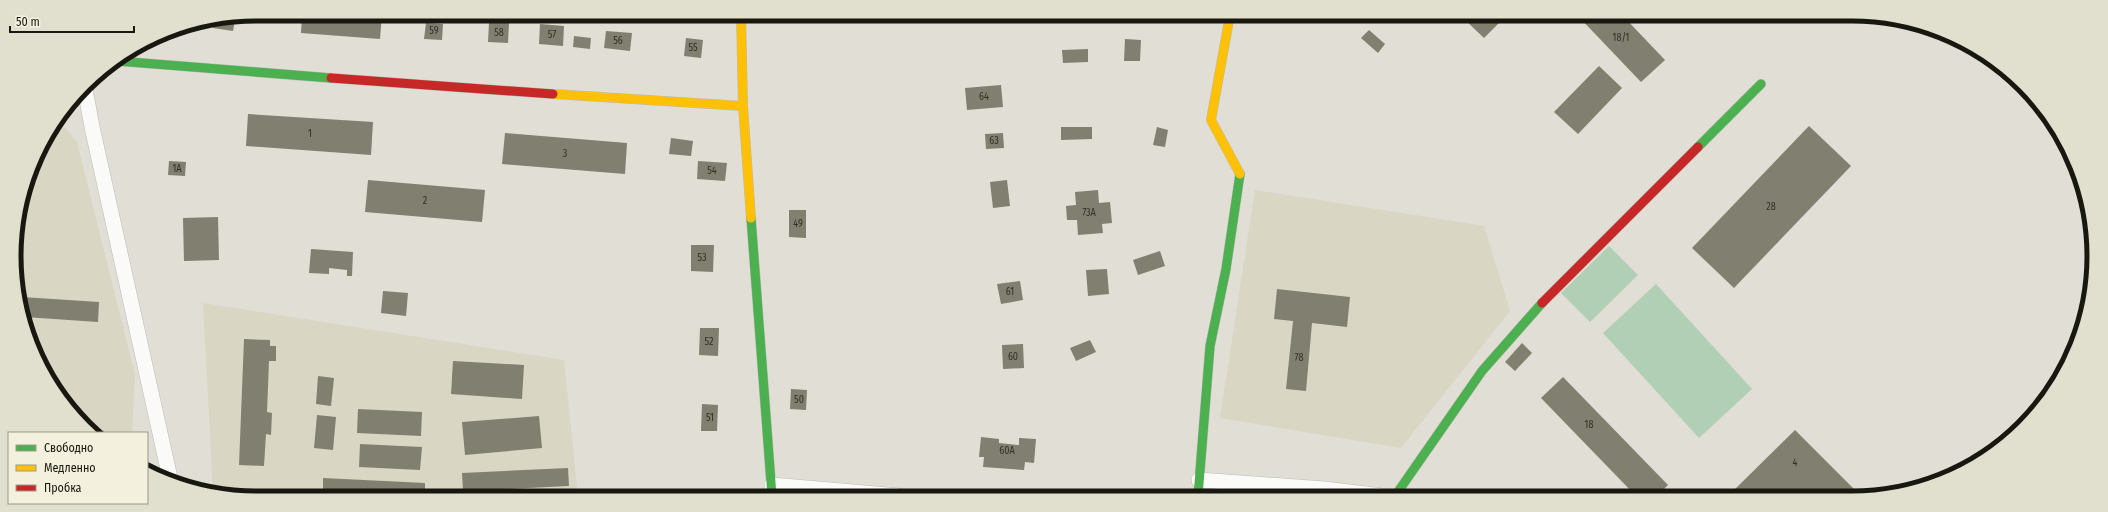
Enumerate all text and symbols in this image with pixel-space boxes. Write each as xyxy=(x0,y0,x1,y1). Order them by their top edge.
scale bar xyxy=(10,8,134,34)
text: 50 m xyxy=(16,15,40,29)
house number: 59 xyxy=(429,25,439,37)
house number: 58 xyxy=(494,27,504,39)
house number: 57 xyxy=(548,29,556,41)
house number: 18/1 xyxy=(1613,32,1629,44)
house number: 56 xyxy=(613,35,623,47)
house number: 55 xyxy=(688,42,698,54)
house number: 64 xyxy=(979,91,989,103)
house number: 1 xyxy=(308,128,312,140)
house number: 63 xyxy=(989,135,999,147)
house number: 3 xyxy=(563,148,568,160)
house number: 1А xyxy=(172,163,182,175)
house number: 54 xyxy=(707,165,717,177)
house number: 2 xyxy=(423,195,428,207)
house number: 28 xyxy=(1766,201,1776,213)
house number: 73А xyxy=(1082,207,1097,219)
house number: 49 xyxy=(793,218,803,230)
house number: 53 xyxy=(697,252,707,264)
house number: 61 xyxy=(1006,286,1014,298)
house number: 52 xyxy=(705,336,714,348)
house number: 60 xyxy=(1008,351,1018,363)
house number: 78 xyxy=(1295,352,1303,364)
house number: 50 xyxy=(794,394,804,406)
house number: 51 xyxy=(706,412,714,424)
house number: 18 xyxy=(1585,419,1593,431)
legend xyxy=(8,432,148,504)
text: Свободно xyxy=(44,441,93,455)
house number: 60А xyxy=(999,445,1015,457)
house number: 4 xyxy=(1793,457,1798,469)
text: Медленно xyxy=(44,461,96,475)
text: Пробка xyxy=(44,481,82,495)

